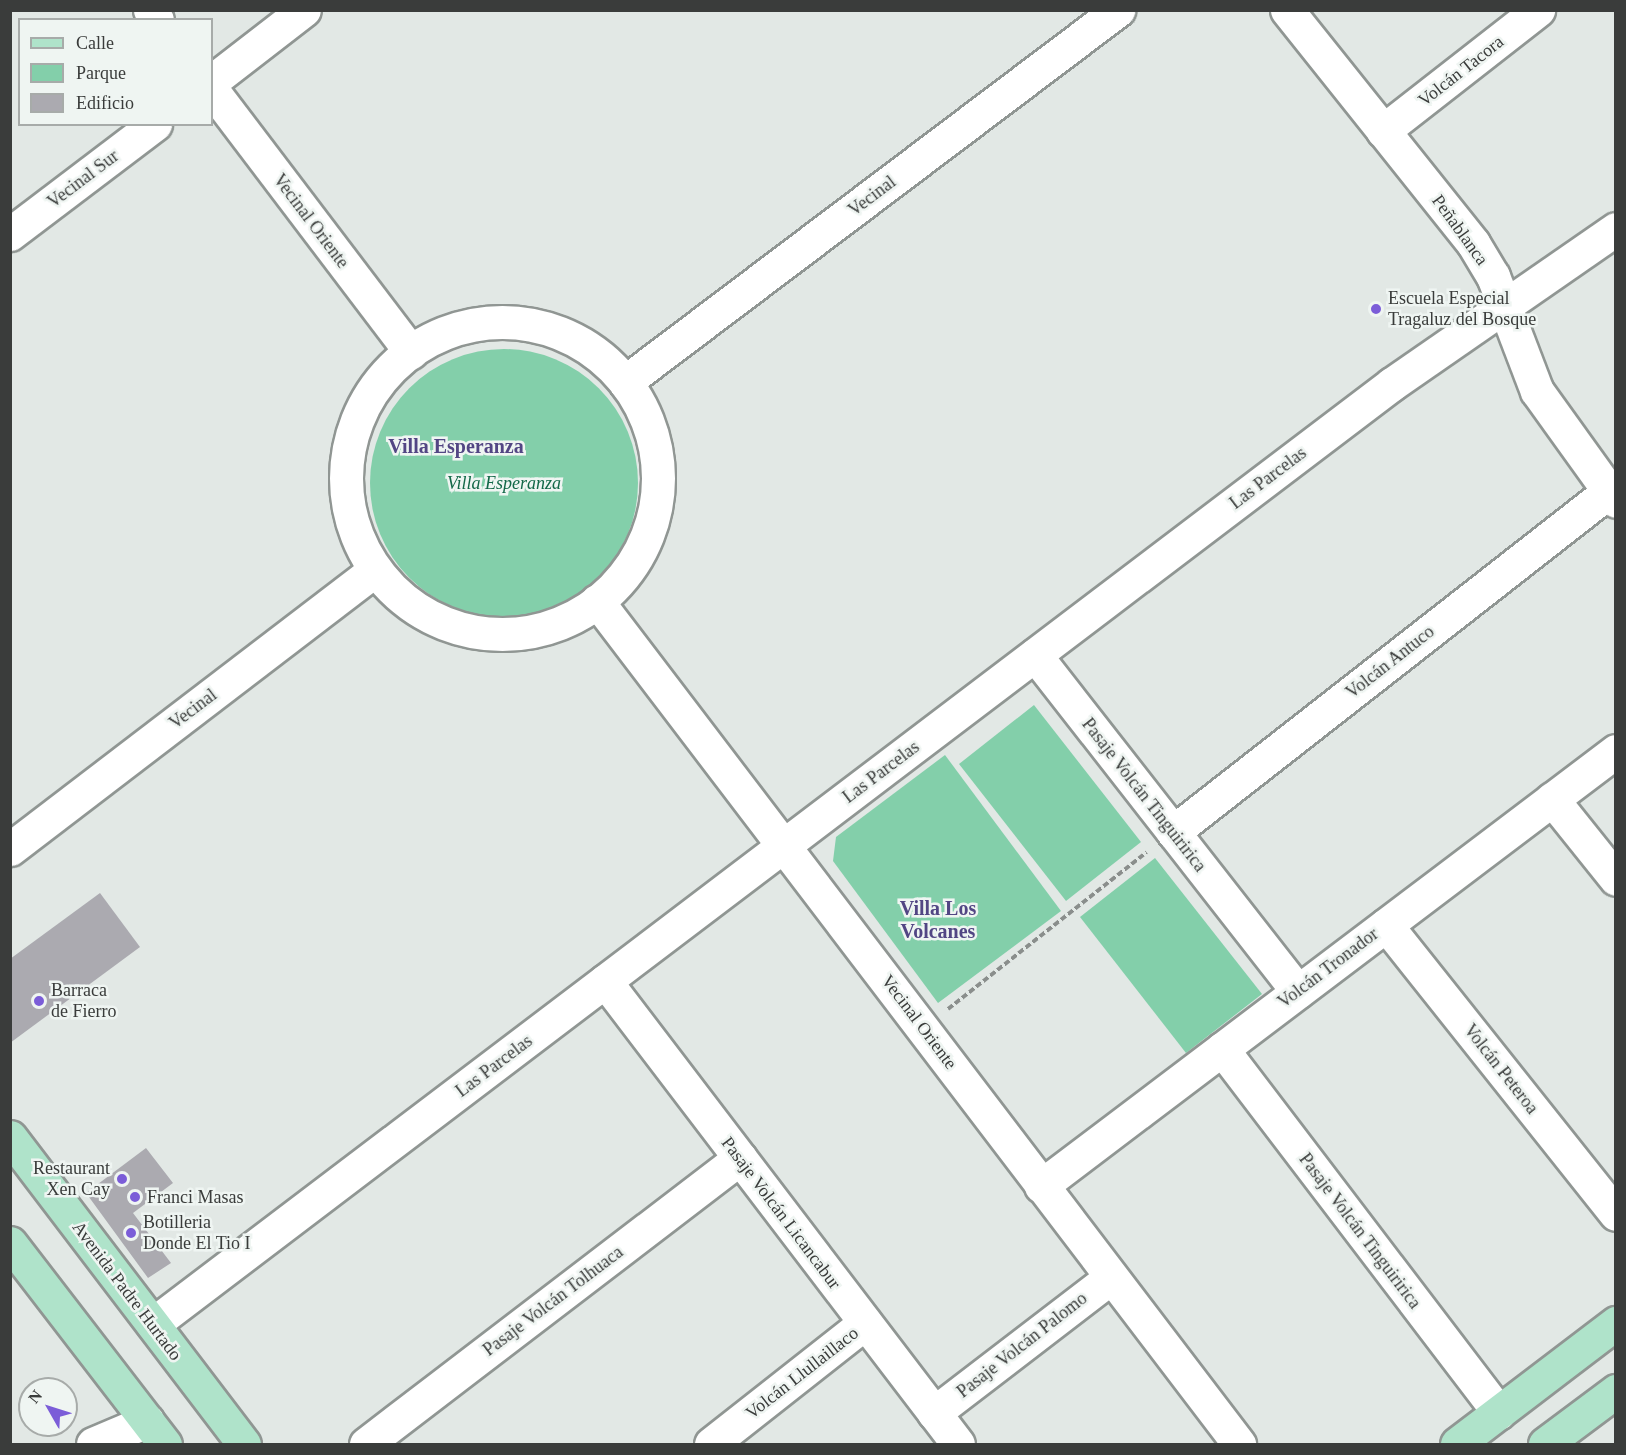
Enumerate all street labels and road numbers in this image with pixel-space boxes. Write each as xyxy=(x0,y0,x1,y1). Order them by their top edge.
street label: Volcán Tacora xyxy=(1414,31,1508,111)
street label: Vecinal Sur xyxy=(43,145,123,213)
street label: Vecinal Oriente xyxy=(269,170,353,272)
street label: Vecinal xyxy=(844,171,900,221)
street label: Peñablanca xyxy=(1427,190,1493,270)
street label: Las Parcelas xyxy=(1225,442,1311,514)
street label: Volcán Antuco xyxy=(1341,621,1439,703)
street label: Vecinal xyxy=(165,684,221,734)
street label: Pasaje Volcán Tinguiririca xyxy=(1077,713,1211,877)
street label: Las Parcelas xyxy=(838,736,924,808)
street label: Volcán Tronador xyxy=(1273,923,1383,1013)
street label: Vecinal Oriente xyxy=(877,971,961,1073)
street label: Volcán Peteroa xyxy=(1459,1020,1543,1118)
street label: Las Parcelas xyxy=(451,1030,537,1102)
street label: Pasaje Volcán Licancabur xyxy=(717,1132,845,1294)
street label: Pasaje Volcán Tinguiririca xyxy=(1294,1149,1426,1313)
street label: Avenida Padre Hurtado xyxy=(68,1217,186,1365)
street label: Pasaje Volcán Tolhuaca xyxy=(478,1241,628,1361)
street label: Pasaje Volcán Palomo xyxy=(952,1287,1092,1403)
street label: Volcán Llullaillaco xyxy=(741,1322,863,1424)

